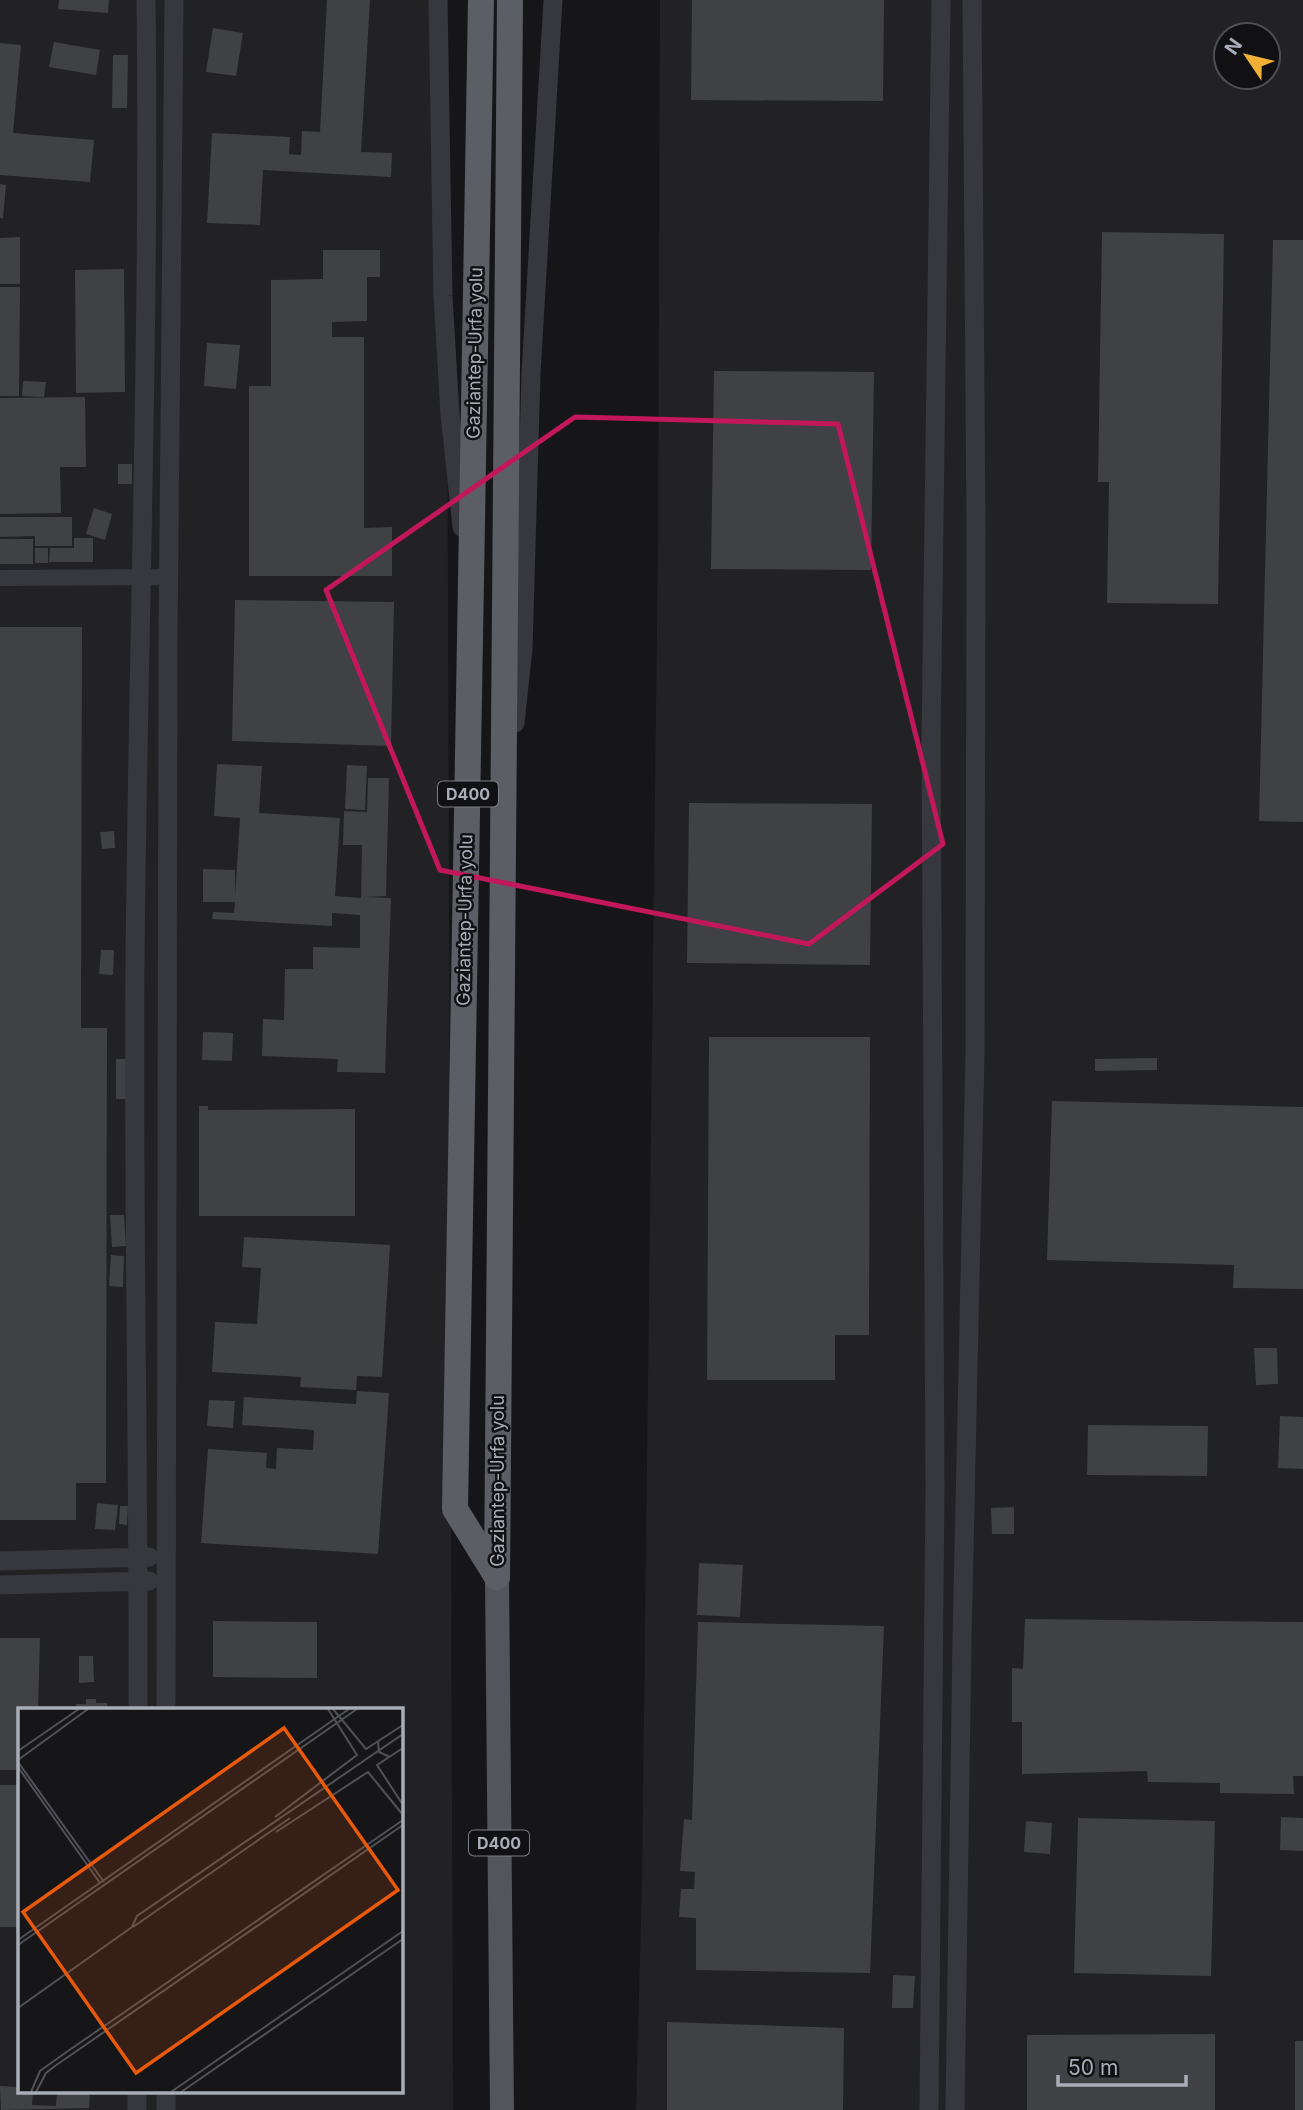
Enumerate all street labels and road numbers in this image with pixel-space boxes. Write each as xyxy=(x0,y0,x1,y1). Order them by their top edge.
street label: Gaziantep-Urfa yolu xyxy=(463,267,486,439)
road number: D400 xyxy=(438,782,498,806)
street label: Gaziantep-Urfa yolu xyxy=(453,834,476,1006)
street label: Gaziantep-Urfa yolu xyxy=(487,1395,508,1567)
road number: D400 xyxy=(469,1830,529,1856)

